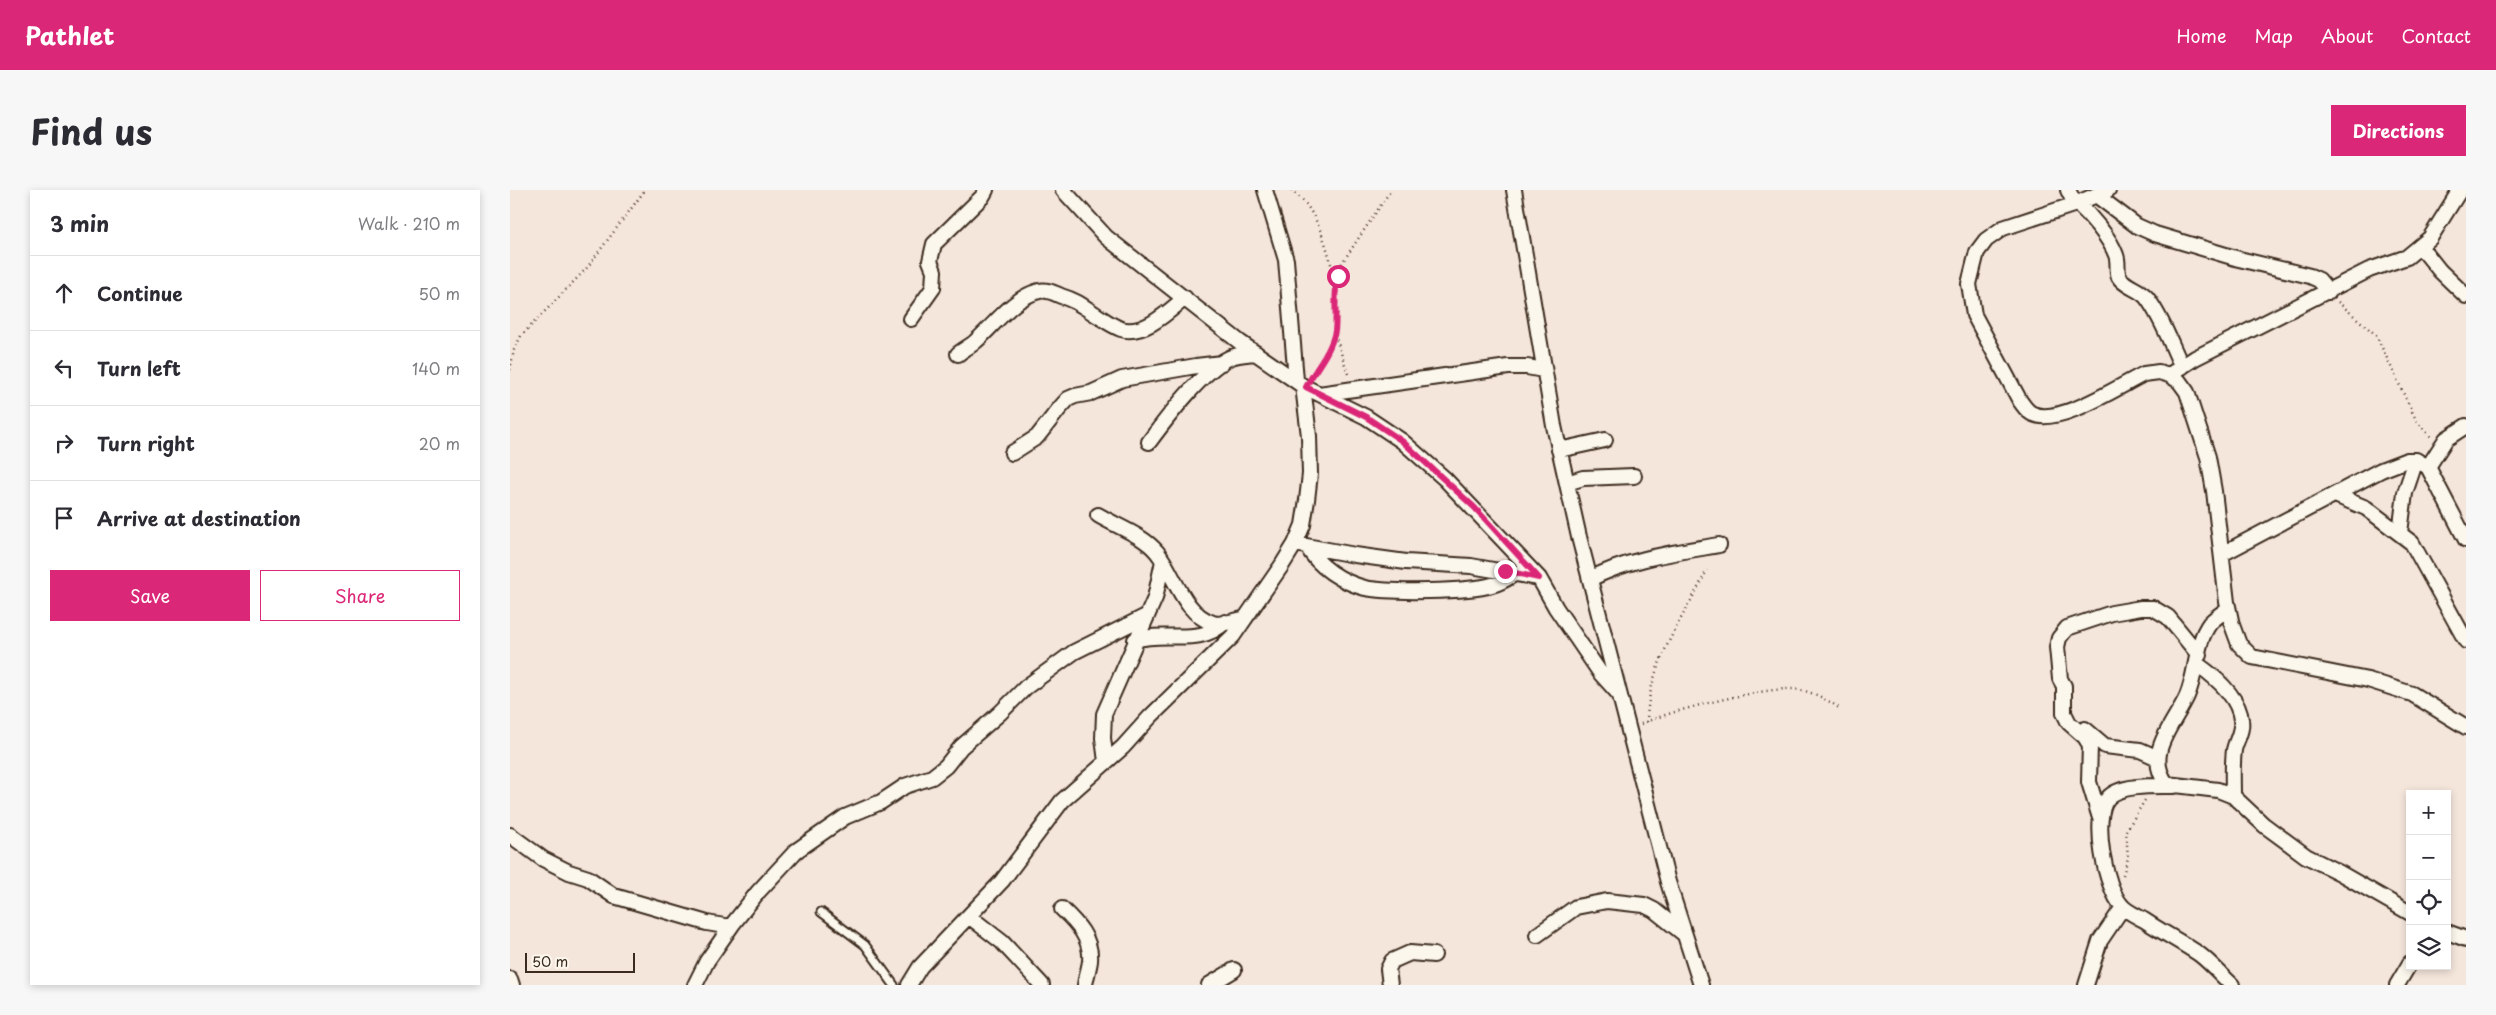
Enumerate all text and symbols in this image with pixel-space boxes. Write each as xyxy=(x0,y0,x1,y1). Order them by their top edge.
text: Pathlet xyxy=(25,17,115,53)
text: Home xyxy=(2176,22,2226,49)
text: Map xyxy=(2254,22,2293,49)
text: About xyxy=(2321,22,2373,49)
text: Contact xyxy=(2401,22,2471,49)
text: Find us xyxy=(30,104,152,157)
button: Directions xyxy=(2331,105,2466,156)
text: 3 min xyxy=(50,207,109,239)
text: Walk · 210 m xyxy=(358,211,460,235)
route start xyxy=(1327,265,1350,288)
icon: ahead xyxy=(50,279,78,307)
text: Continue xyxy=(97,279,183,307)
text: 50 m xyxy=(419,281,460,305)
icon: left xyxy=(50,354,78,382)
text: Turn left xyxy=(97,354,181,382)
text: 140 m xyxy=(412,356,460,380)
icon: right xyxy=(50,429,78,457)
text: Turn right xyxy=(97,429,195,457)
text: 20 m xyxy=(419,431,460,455)
icon: arrive xyxy=(50,504,78,532)
text: Arrive at destination xyxy=(97,504,301,532)
route end xyxy=(1494,560,1517,583)
button: Save xyxy=(50,570,250,621)
button: Share xyxy=(260,570,460,621)
map controls xyxy=(2406,790,2451,970)
button: + xyxy=(2406,790,2451,835)
button: − xyxy=(2406,835,2451,880)
button: locate xyxy=(2406,880,2451,925)
button: layers xyxy=(2406,925,2451,970)
scale bar xyxy=(525,950,635,973)
text: 50 m xyxy=(532,951,568,972)

